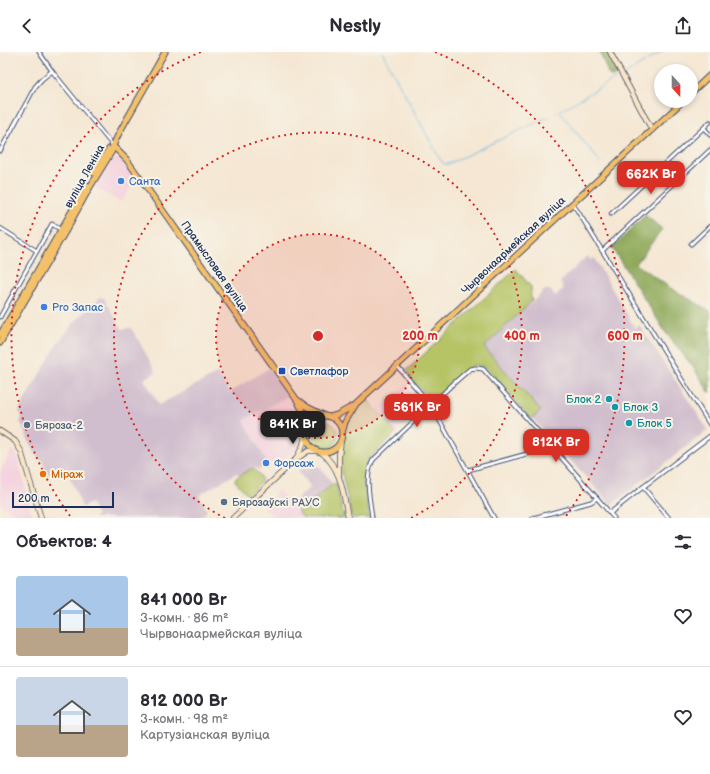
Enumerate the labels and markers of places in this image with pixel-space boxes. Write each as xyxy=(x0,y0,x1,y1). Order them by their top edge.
pin: 662K Br xyxy=(614,161,688,195)
place label: Санта xyxy=(129,175,161,188)
marker: Санта xyxy=(116,176,126,186)
place label: Pro Запас xyxy=(52,301,104,314)
marker: Pro Запас xyxy=(39,302,49,312)
centre of rings xyxy=(311,329,325,343)
place label: Светлафор xyxy=(290,365,349,378)
marker: Светлафор xyxy=(277,366,287,376)
place label: Блок 2 xyxy=(566,393,601,406)
pin: 561K Br xyxy=(380,394,454,428)
marker: Блок 2 xyxy=(604,394,614,404)
place label: Блок 3 xyxy=(623,401,658,414)
marker: Блок 3 xyxy=(610,402,620,412)
pin: 841K Br xyxy=(256,411,330,445)
place label: Блок 5 xyxy=(637,417,672,430)
marker: Блок 5 xyxy=(624,418,634,428)
place label: Бяроза-2 xyxy=(35,419,83,432)
marker: Бяроза-2 xyxy=(22,420,32,430)
pin: 812K Br xyxy=(519,429,593,463)
place label: Форсаж xyxy=(274,457,314,470)
marker: Форсаж xyxy=(261,458,271,468)
place label: Міраж xyxy=(51,468,84,481)
marker: Міраж xyxy=(38,469,48,479)
place label: Бярозаўскі РАУС xyxy=(232,496,320,509)
marker: Бярозаўскі РАУС xyxy=(219,497,229,507)

